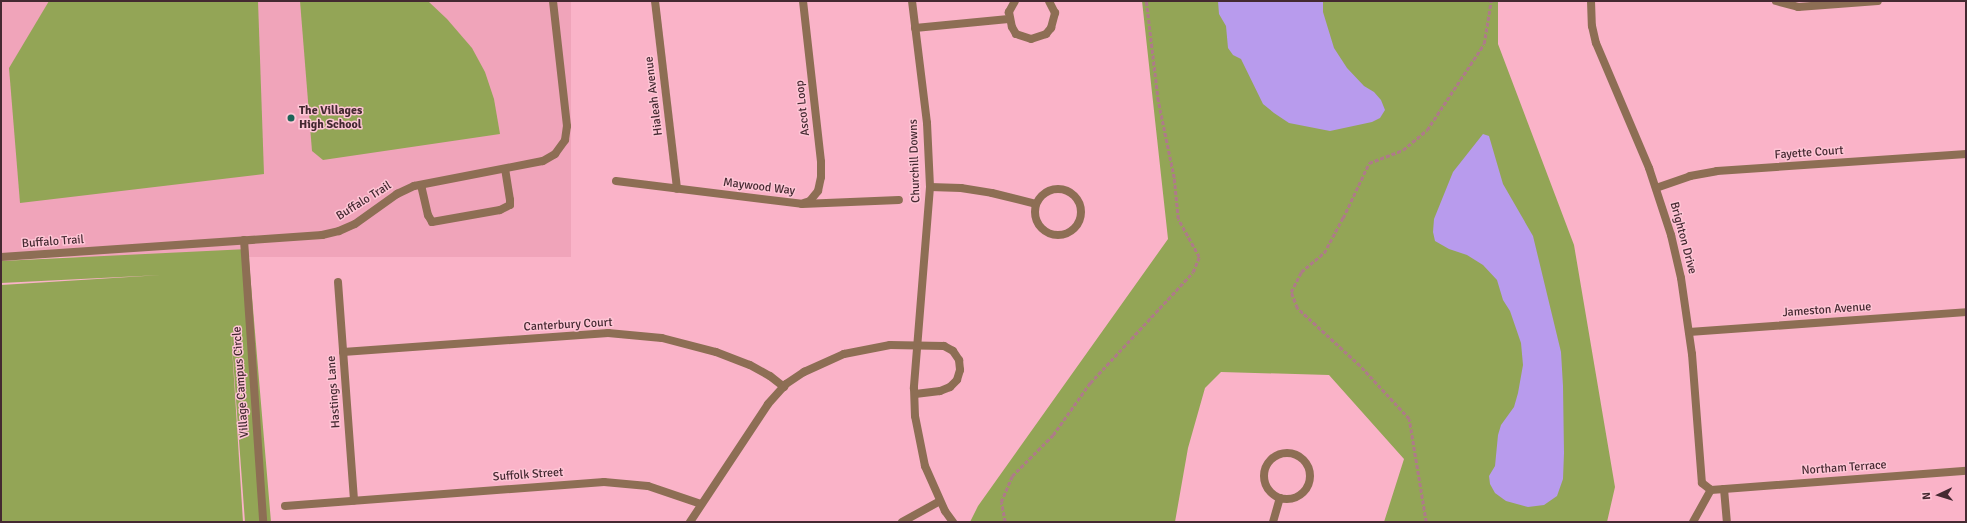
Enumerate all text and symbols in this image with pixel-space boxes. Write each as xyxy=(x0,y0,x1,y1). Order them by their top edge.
street label: Hialeah Avenue xyxy=(642,56,666,136)
street label: Ascot Loop xyxy=(793,79,813,137)
place label: The Villages High School xyxy=(299,104,362,132)
marker: The Villages High School xyxy=(286,113,296,123)
street label: Churchill Downs xyxy=(906,119,924,203)
street label: Fayette Court xyxy=(1774,143,1844,163)
street label: Maywood Way xyxy=(722,175,796,199)
street label: Buffalo Trail xyxy=(334,178,394,224)
street label: Brighton Drive xyxy=(1666,200,1700,276)
street label: Buffalo Trail xyxy=(21,233,85,251)
street label: Jameston Avenue xyxy=(1782,300,1872,320)
street label: Canterbury Court xyxy=(523,315,613,335)
street label: Village Campus Circle xyxy=(230,326,252,438)
street label: Hastings Lane xyxy=(324,355,344,429)
street label: Northam Terrace xyxy=(1801,458,1887,478)
street label: Suffolk Street xyxy=(492,465,564,485)
north arrow xyxy=(1919,475,1959,515)
text: N xyxy=(1920,492,1933,500)

